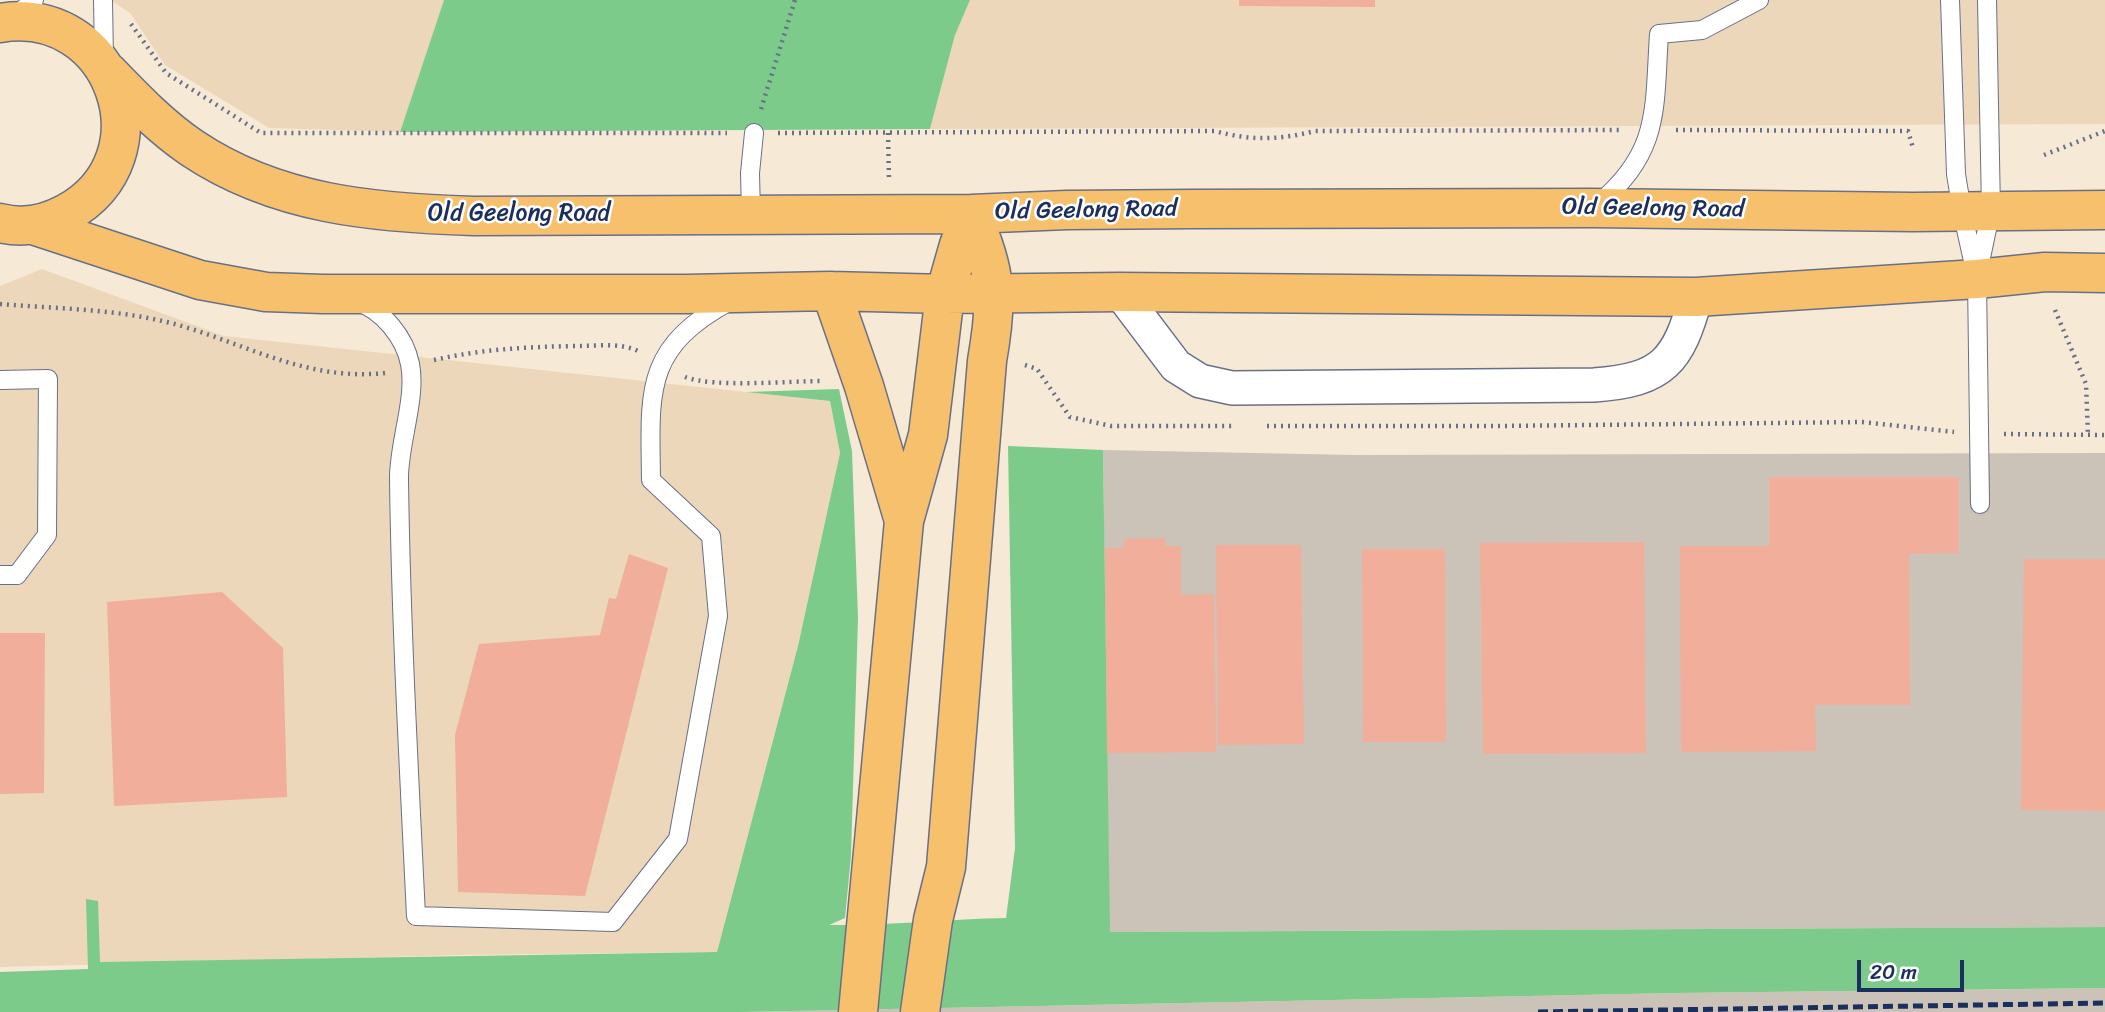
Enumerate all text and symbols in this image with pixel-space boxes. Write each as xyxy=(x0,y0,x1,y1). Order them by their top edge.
street label: Old Geelong Road xyxy=(1562,193,1744,225)
street label: Old Geelong Road xyxy=(995,195,1177,227)
street label: Old Geelong Road xyxy=(428,200,610,228)
scale bar xyxy=(1860,946,1967,990)
text: 20 m xyxy=(1870,953,1917,991)

